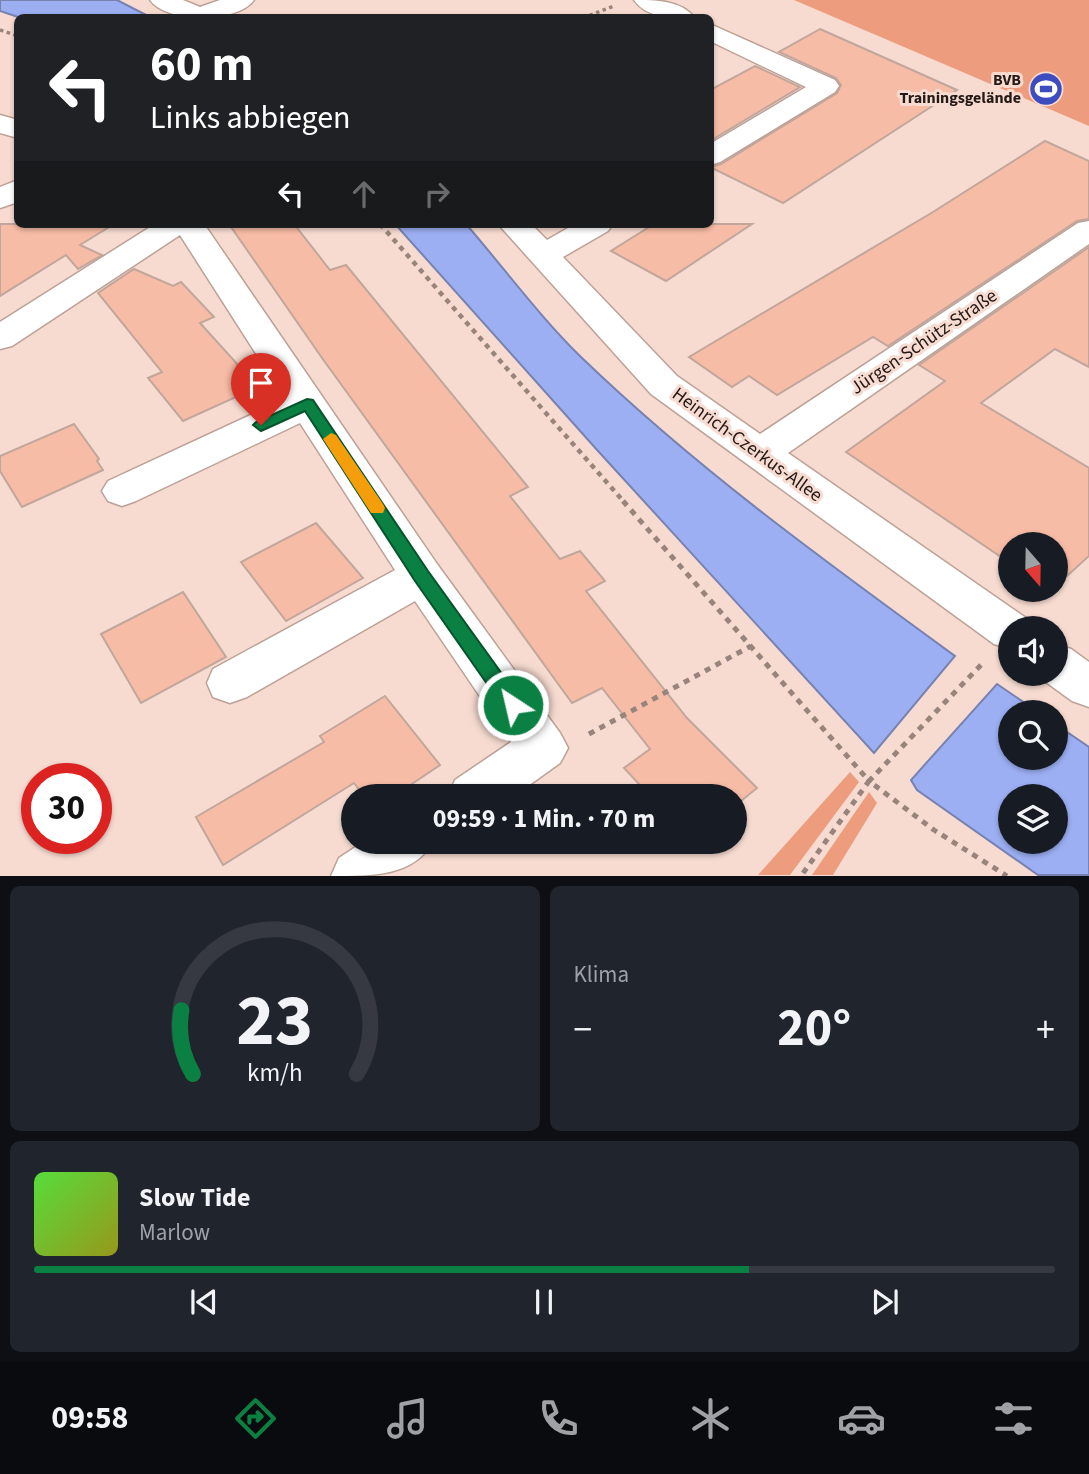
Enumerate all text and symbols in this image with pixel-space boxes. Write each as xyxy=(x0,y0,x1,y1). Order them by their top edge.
text: 60 m xyxy=(150,30,254,100)
icon: left xyxy=(35,42,126,133)
place label: BVB Trainingsgelände xyxy=(899,69,1021,109)
sports icon: BVB Trainingsgelände xyxy=(1027,70,1065,108)
text: Links abbiegen xyxy=(150,95,351,141)
icon: left xyxy=(272,175,310,213)
icon: ahead xyxy=(345,175,383,213)
icon: right xyxy=(418,175,456,213)
street label: Jürgen-Schütz-Straße xyxy=(845,283,1003,401)
pin xyxy=(231,353,291,425)
icon: arrive xyxy=(242,364,280,402)
street label: Heinrich-Czerkus-Allee xyxy=(666,381,828,509)
north arrow xyxy=(998,532,1068,602)
map controls xyxy=(998,532,1068,854)
button: sound xyxy=(998,616,1068,686)
position arrow xyxy=(476,668,550,742)
button: search xyxy=(998,700,1068,770)
speed limit sign: 30 xyxy=(21,763,112,854)
button: layers xyxy=(998,784,1068,854)
text: 09:59 · 1 Min. · 70 m xyxy=(433,800,655,837)
text: Klima xyxy=(574,958,629,991)
text: 23 xyxy=(236,970,313,1074)
text: 20° xyxy=(777,992,851,1066)
text: − xyxy=(574,1003,592,1057)
text: + xyxy=(1036,1003,1055,1057)
text: km/h xyxy=(247,1055,303,1091)
text: Slow Tide xyxy=(139,1179,250,1216)
text: Marlow xyxy=(139,1216,210,1249)
icon: previous xyxy=(185,1283,223,1321)
icon: pause xyxy=(525,1283,563,1321)
icon: next xyxy=(866,1283,904,1321)
icon: directions xyxy=(231,1394,280,1443)
icon: music xyxy=(383,1394,432,1443)
icon: phone xyxy=(534,1394,583,1443)
icon: climate xyxy=(686,1394,735,1443)
icon: car xyxy=(837,1394,886,1443)
icon: filters xyxy=(989,1394,1038,1443)
text: 09:58 xyxy=(51,1395,128,1441)

